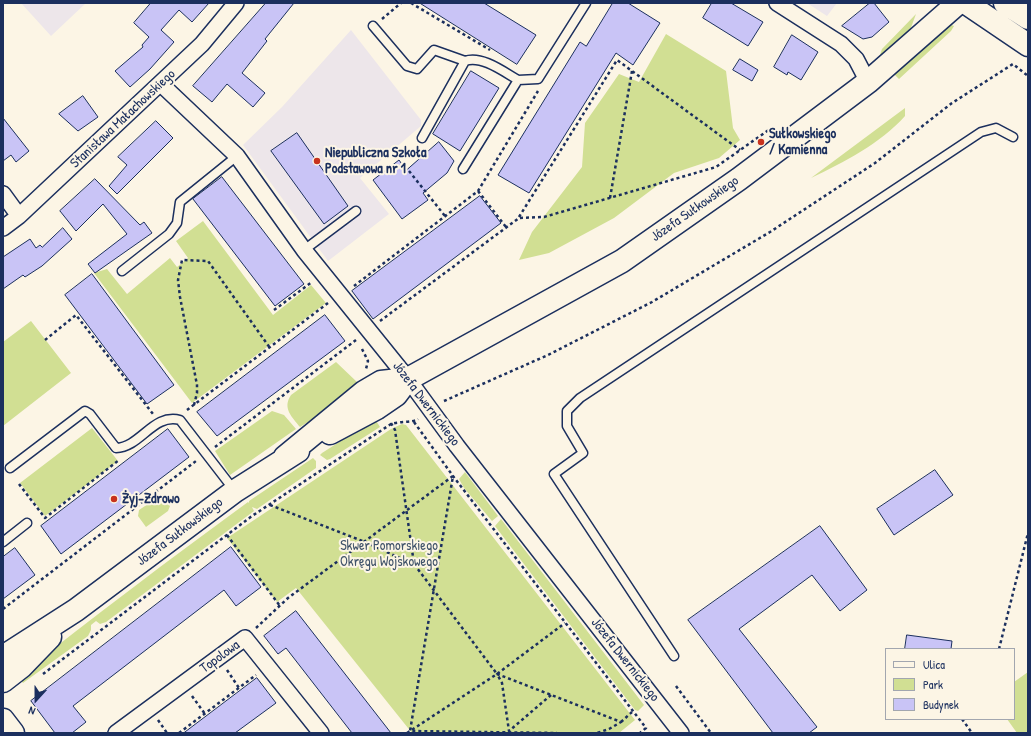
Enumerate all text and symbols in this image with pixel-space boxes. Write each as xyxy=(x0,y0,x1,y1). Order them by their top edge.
street label: Stanisława Małachowskiego xyxy=(67,66,179,172)
place label: Sułkowskiego / Kamienna xyxy=(769,126,836,158)
marker: Sułkowskiego / Kamienna xyxy=(756,137,766,147)
place label: Niepubliczna Szkoła Podstawowa nr 1 xyxy=(325,145,427,178)
marker: Niepubliczna Szkoła Podstawowa nr 1 xyxy=(312,156,322,166)
street label: Józefa Sułkowskiego xyxy=(648,173,742,245)
street label: Józefa Dwernickiego xyxy=(389,358,463,450)
place label: Żyj-Zdrowo xyxy=(122,491,180,507)
marker: Żyj-Zdrowo xyxy=(109,494,119,504)
street label: Józefa Sułkowskiego xyxy=(134,494,226,570)
park label: Skwer Pomorskiego Okręgu Wojskowego xyxy=(340,538,438,570)
street label: Józefa Dwernickiego xyxy=(587,615,663,705)
street label: Topolowa xyxy=(197,637,243,677)
legend xyxy=(885,648,1015,720)
text: Ulica xyxy=(923,656,945,673)
text: Park xyxy=(923,676,943,693)
north arrow xyxy=(16,680,56,720)
text: Budynek xyxy=(923,696,959,713)
text: N xyxy=(26,704,37,719)

